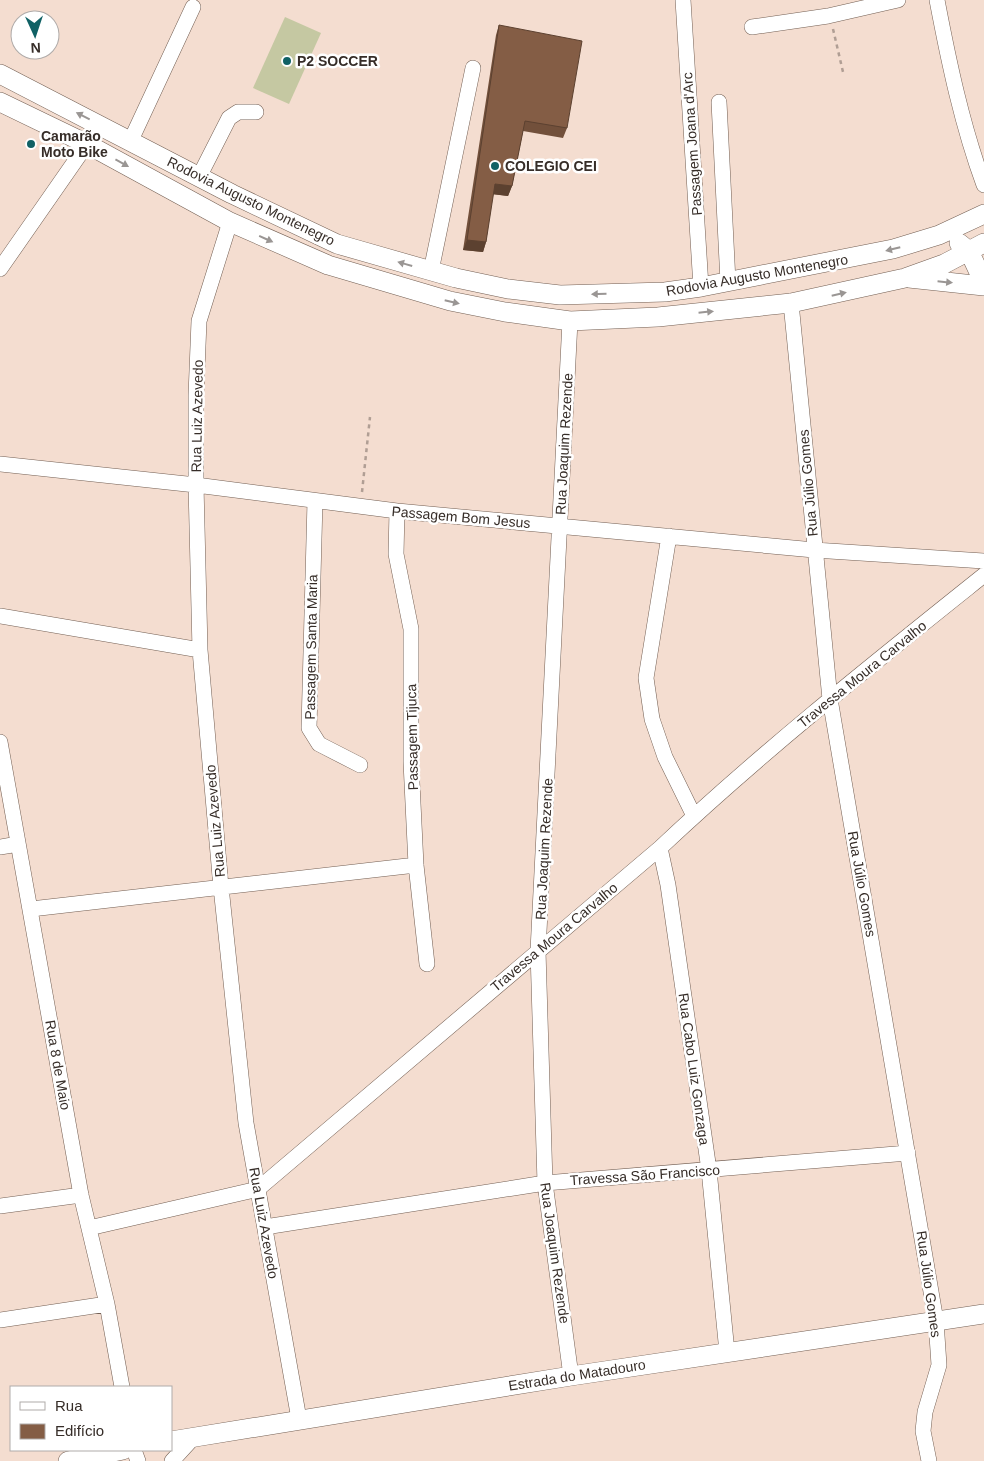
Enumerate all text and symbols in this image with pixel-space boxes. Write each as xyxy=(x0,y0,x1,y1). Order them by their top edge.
north arrow xyxy=(10,10,60,60)
text: N xyxy=(30,40,41,56)
place label: P2 SOCCER xyxy=(297,53,378,69)
marker: P2 SOCCER xyxy=(281,55,293,67)
street label: Passagem Joana d'Arc xyxy=(679,72,705,216)
one-way arrow xyxy=(76,112,91,120)
place label: Camarão Moto Bike xyxy=(41,128,108,160)
marker: Camarão Moto Bike xyxy=(25,138,37,150)
street label: Rodovia Augusto Montenegro xyxy=(165,153,338,249)
place label: COLEGIO CEI xyxy=(505,158,597,174)
one-way arrow xyxy=(115,159,129,167)
marker: COLEGIO CEI xyxy=(489,160,501,172)
one-way arrow xyxy=(258,234,273,243)
one-way arrow xyxy=(885,245,900,253)
street label: Rodovia Augusto Montenegro xyxy=(665,251,849,299)
one-way arrow xyxy=(397,260,413,268)
one-way arrow xyxy=(937,278,953,286)
one-way arrow xyxy=(831,289,846,297)
one-way arrow xyxy=(591,290,607,298)
one-way arrow xyxy=(445,298,460,306)
one-way arrow xyxy=(698,308,714,316)
street label: Rua Luiz Azevedo xyxy=(188,359,206,473)
street label: Rua Joaquim Rezende xyxy=(552,372,576,516)
street label: Rua Júlio Gomes xyxy=(795,429,821,537)
street label: Passagem Bom Jesus xyxy=(391,503,531,531)
street label: Passagem Santa Maria xyxy=(302,574,320,720)
street label: Travessa Moura Carvalho xyxy=(795,617,930,731)
street label: Passagem Tijuca xyxy=(403,683,421,790)
street label: Rua Luiz Azevedo xyxy=(202,764,228,878)
street label: Rua Joaquim Rezende xyxy=(532,777,556,921)
street label: Rua Júlio Gomes xyxy=(845,830,879,938)
street label: Travessa Moura Carvalho xyxy=(487,879,621,995)
street label: Rua Cabo Luiz Gonzaga xyxy=(675,992,713,1146)
street label: Rua 8 de Maio xyxy=(42,1019,74,1111)
street label: Travessa São Francisco xyxy=(569,1162,721,1188)
street label: Rua Luiz Azevedo xyxy=(246,1166,282,1280)
street label: Rua Joaquim Rezende xyxy=(537,1181,573,1325)
street label: Rua Júlio Gomes xyxy=(914,1230,944,1338)
street label: Estrada do Matadouro xyxy=(507,1356,647,1394)
legend xyxy=(10,1386,172,1451)
text: Rua xyxy=(55,1397,83,1414)
text: Edifício xyxy=(55,1422,104,1439)

